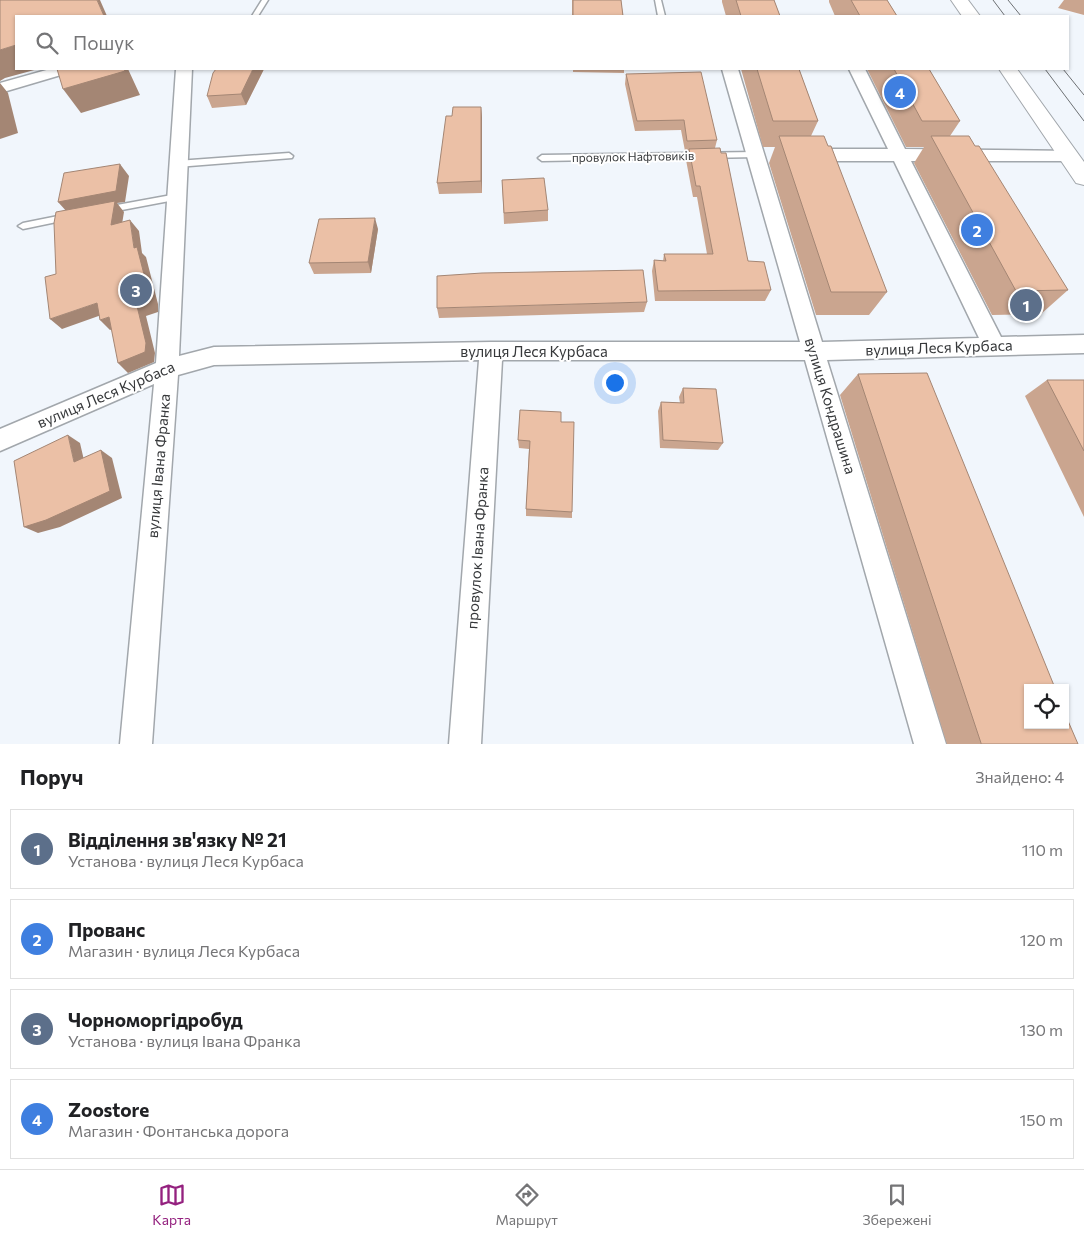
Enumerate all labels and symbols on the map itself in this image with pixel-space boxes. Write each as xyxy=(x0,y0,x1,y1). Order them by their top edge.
pin: 4 xyxy=(884,73,916,111)
street label: провулок Нафтовиків xyxy=(572,148,694,164)
pin: 2 xyxy=(961,211,993,249)
pin: 3 xyxy=(120,271,152,309)
pin: 1 xyxy=(1010,286,1042,324)
street label: вулиця Кондрашина xyxy=(802,335,860,476)
street label: вулиця Леся Курбаса xyxy=(865,335,1013,359)
street label: вулиця Леся Курбаса xyxy=(460,342,608,360)
street label: вулиця Леся Курбаса xyxy=(34,357,177,431)
your location xyxy=(602,370,628,396)
street label: вулиця Івана Франка xyxy=(143,393,173,539)
street label: провулок Івана Франка xyxy=(462,466,492,630)

